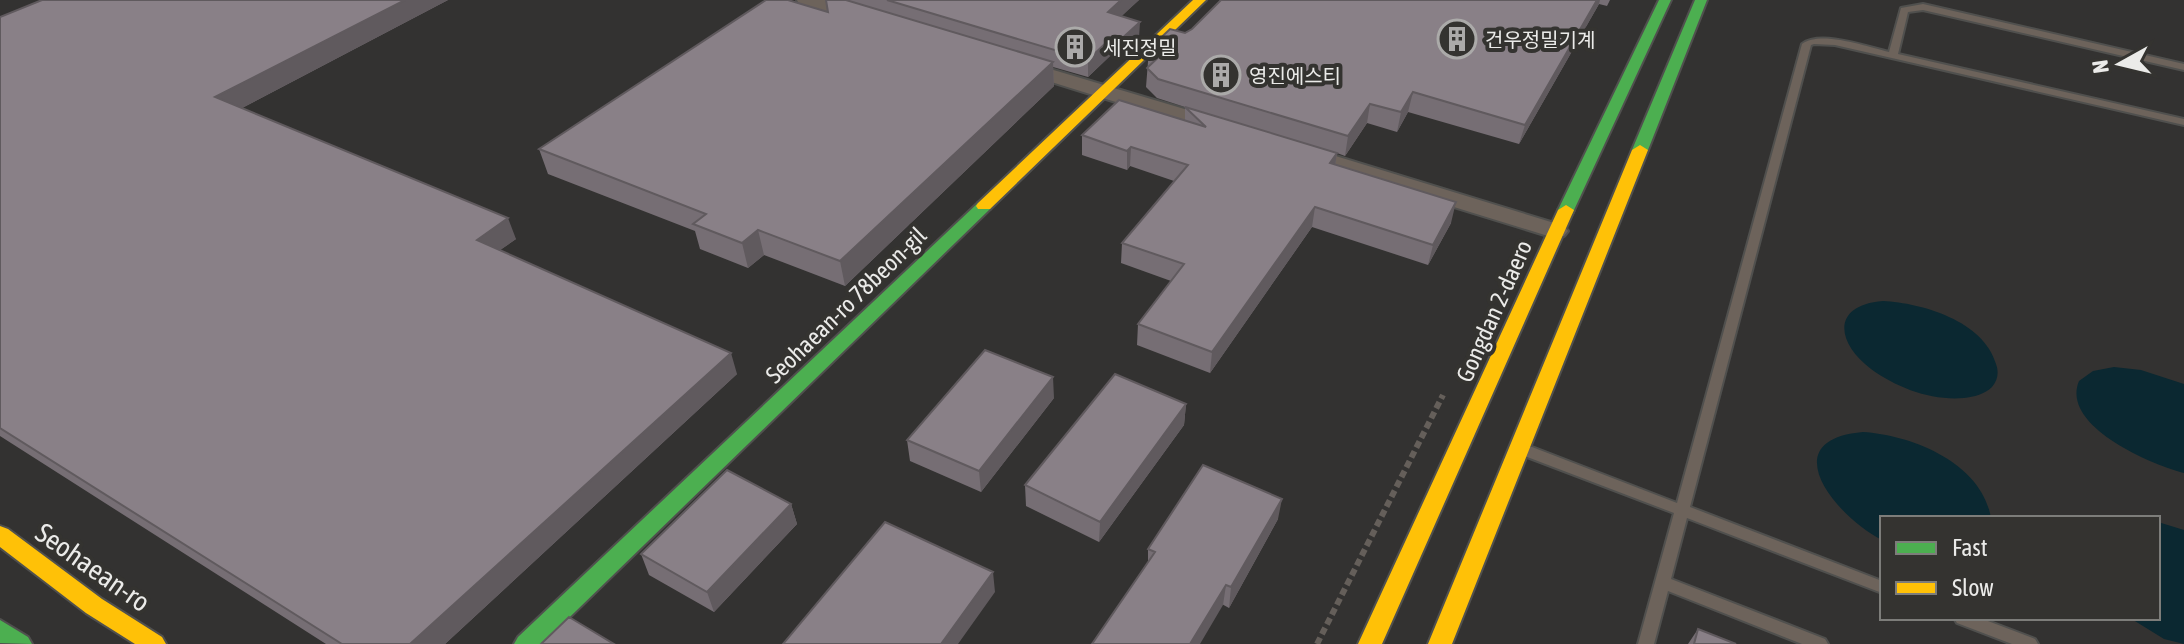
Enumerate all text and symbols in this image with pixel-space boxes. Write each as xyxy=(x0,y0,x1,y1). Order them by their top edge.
building icon: 건우정밀기계 xyxy=(1436,18,1478,60)
north arrow xyxy=(2080,24,2160,104)
building icon: 세진정밀 xyxy=(1054,26,1096,68)
place label: 건우정밀기계 xyxy=(1485,28,1595,51)
place label: 세진정밀 xyxy=(1103,36,1177,59)
building icon: 영진에스티 xyxy=(1200,54,1242,96)
text: N xyxy=(2086,59,2114,75)
place label: 영진에스티 xyxy=(1249,64,1341,87)
street label: Seohaean-ro 78beon-gil xyxy=(760,221,932,388)
street label: Gongdan 2-daero xyxy=(1451,236,1537,386)
street label: Seohaean-ro xyxy=(30,516,156,618)
legend xyxy=(1880,516,2160,620)
text: Fast xyxy=(1952,534,1988,561)
text: Slow xyxy=(1952,574,1994,601)

